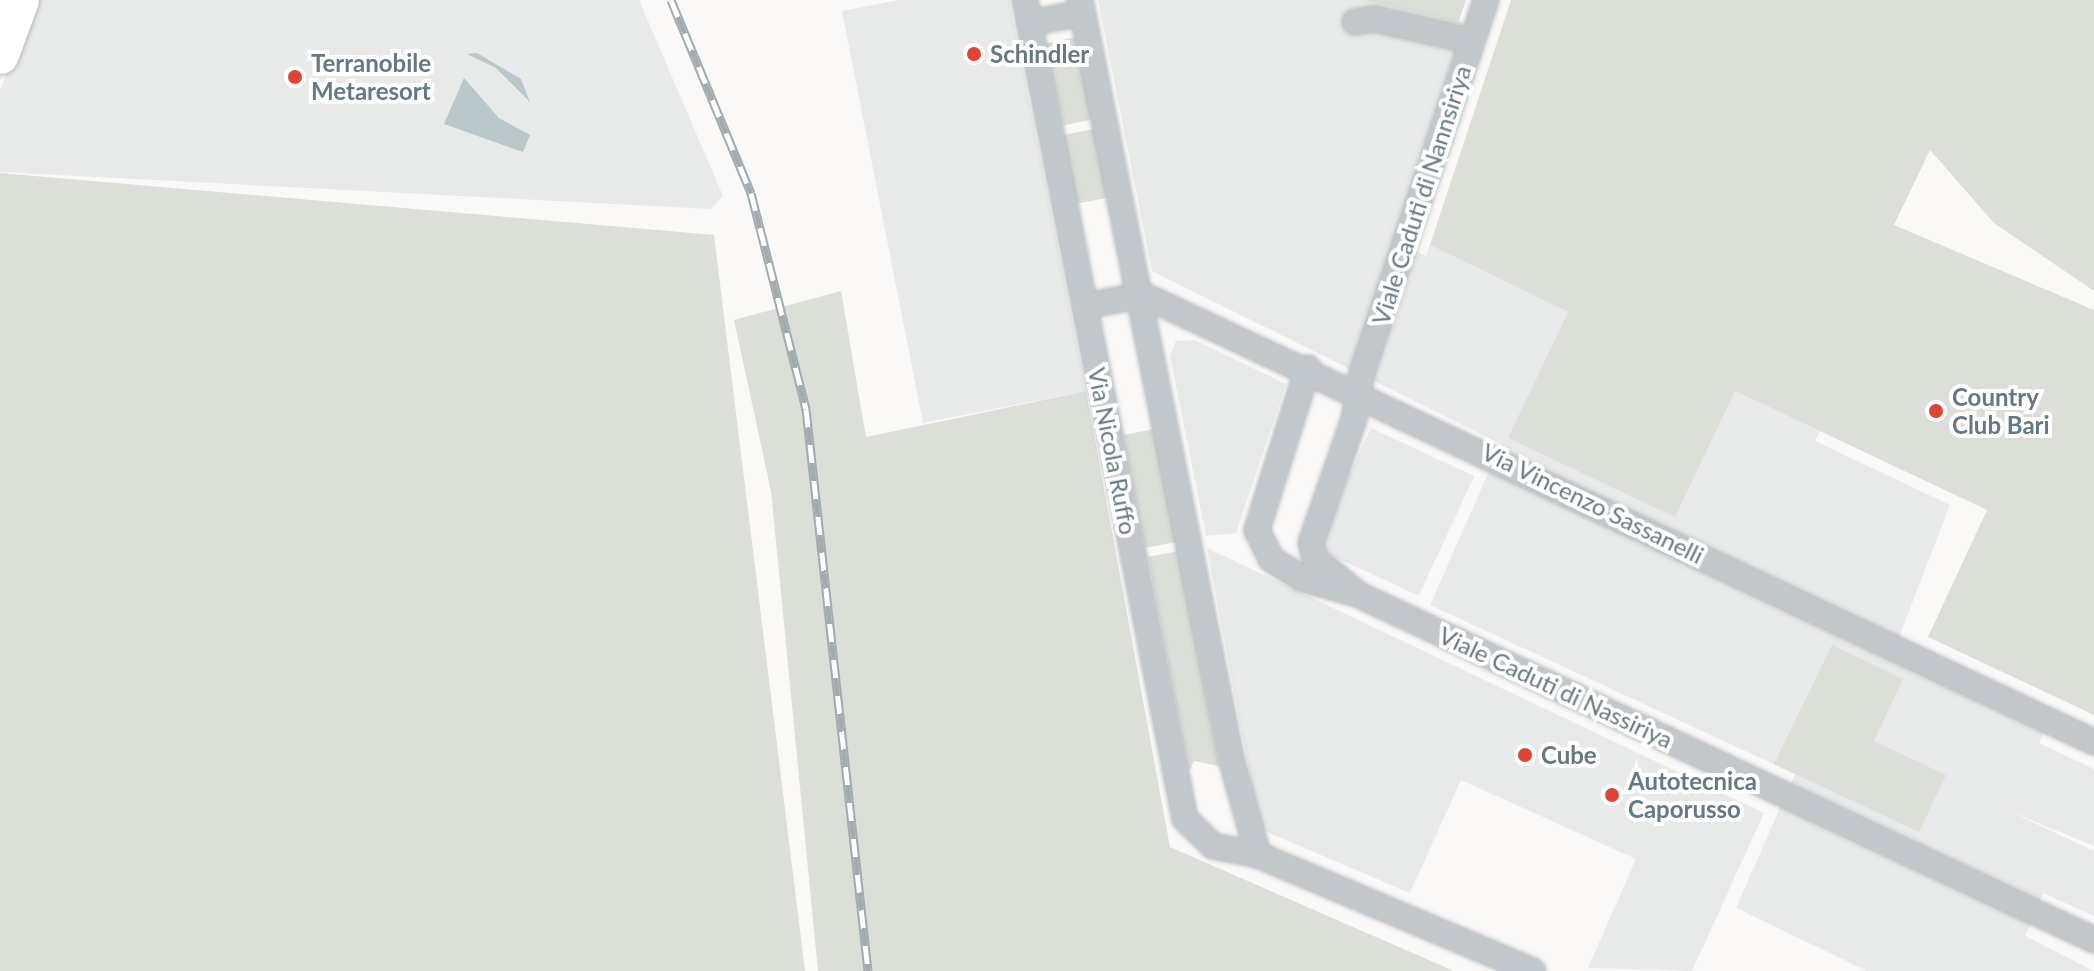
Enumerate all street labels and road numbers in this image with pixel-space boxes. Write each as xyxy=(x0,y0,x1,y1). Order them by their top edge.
street label: Viale Caduti di Nannsiriya xyxy=(1365,62,1477,328)
street label: Via Nicola Ruffo xyxy=(1083,365,1143,537)
street label: Via Vincenzo Sassanelli xyxy=(1477,437,1709,569)
street label: Viale Caduti di Nassiriya xyxy=(1435,620,1677,754)

